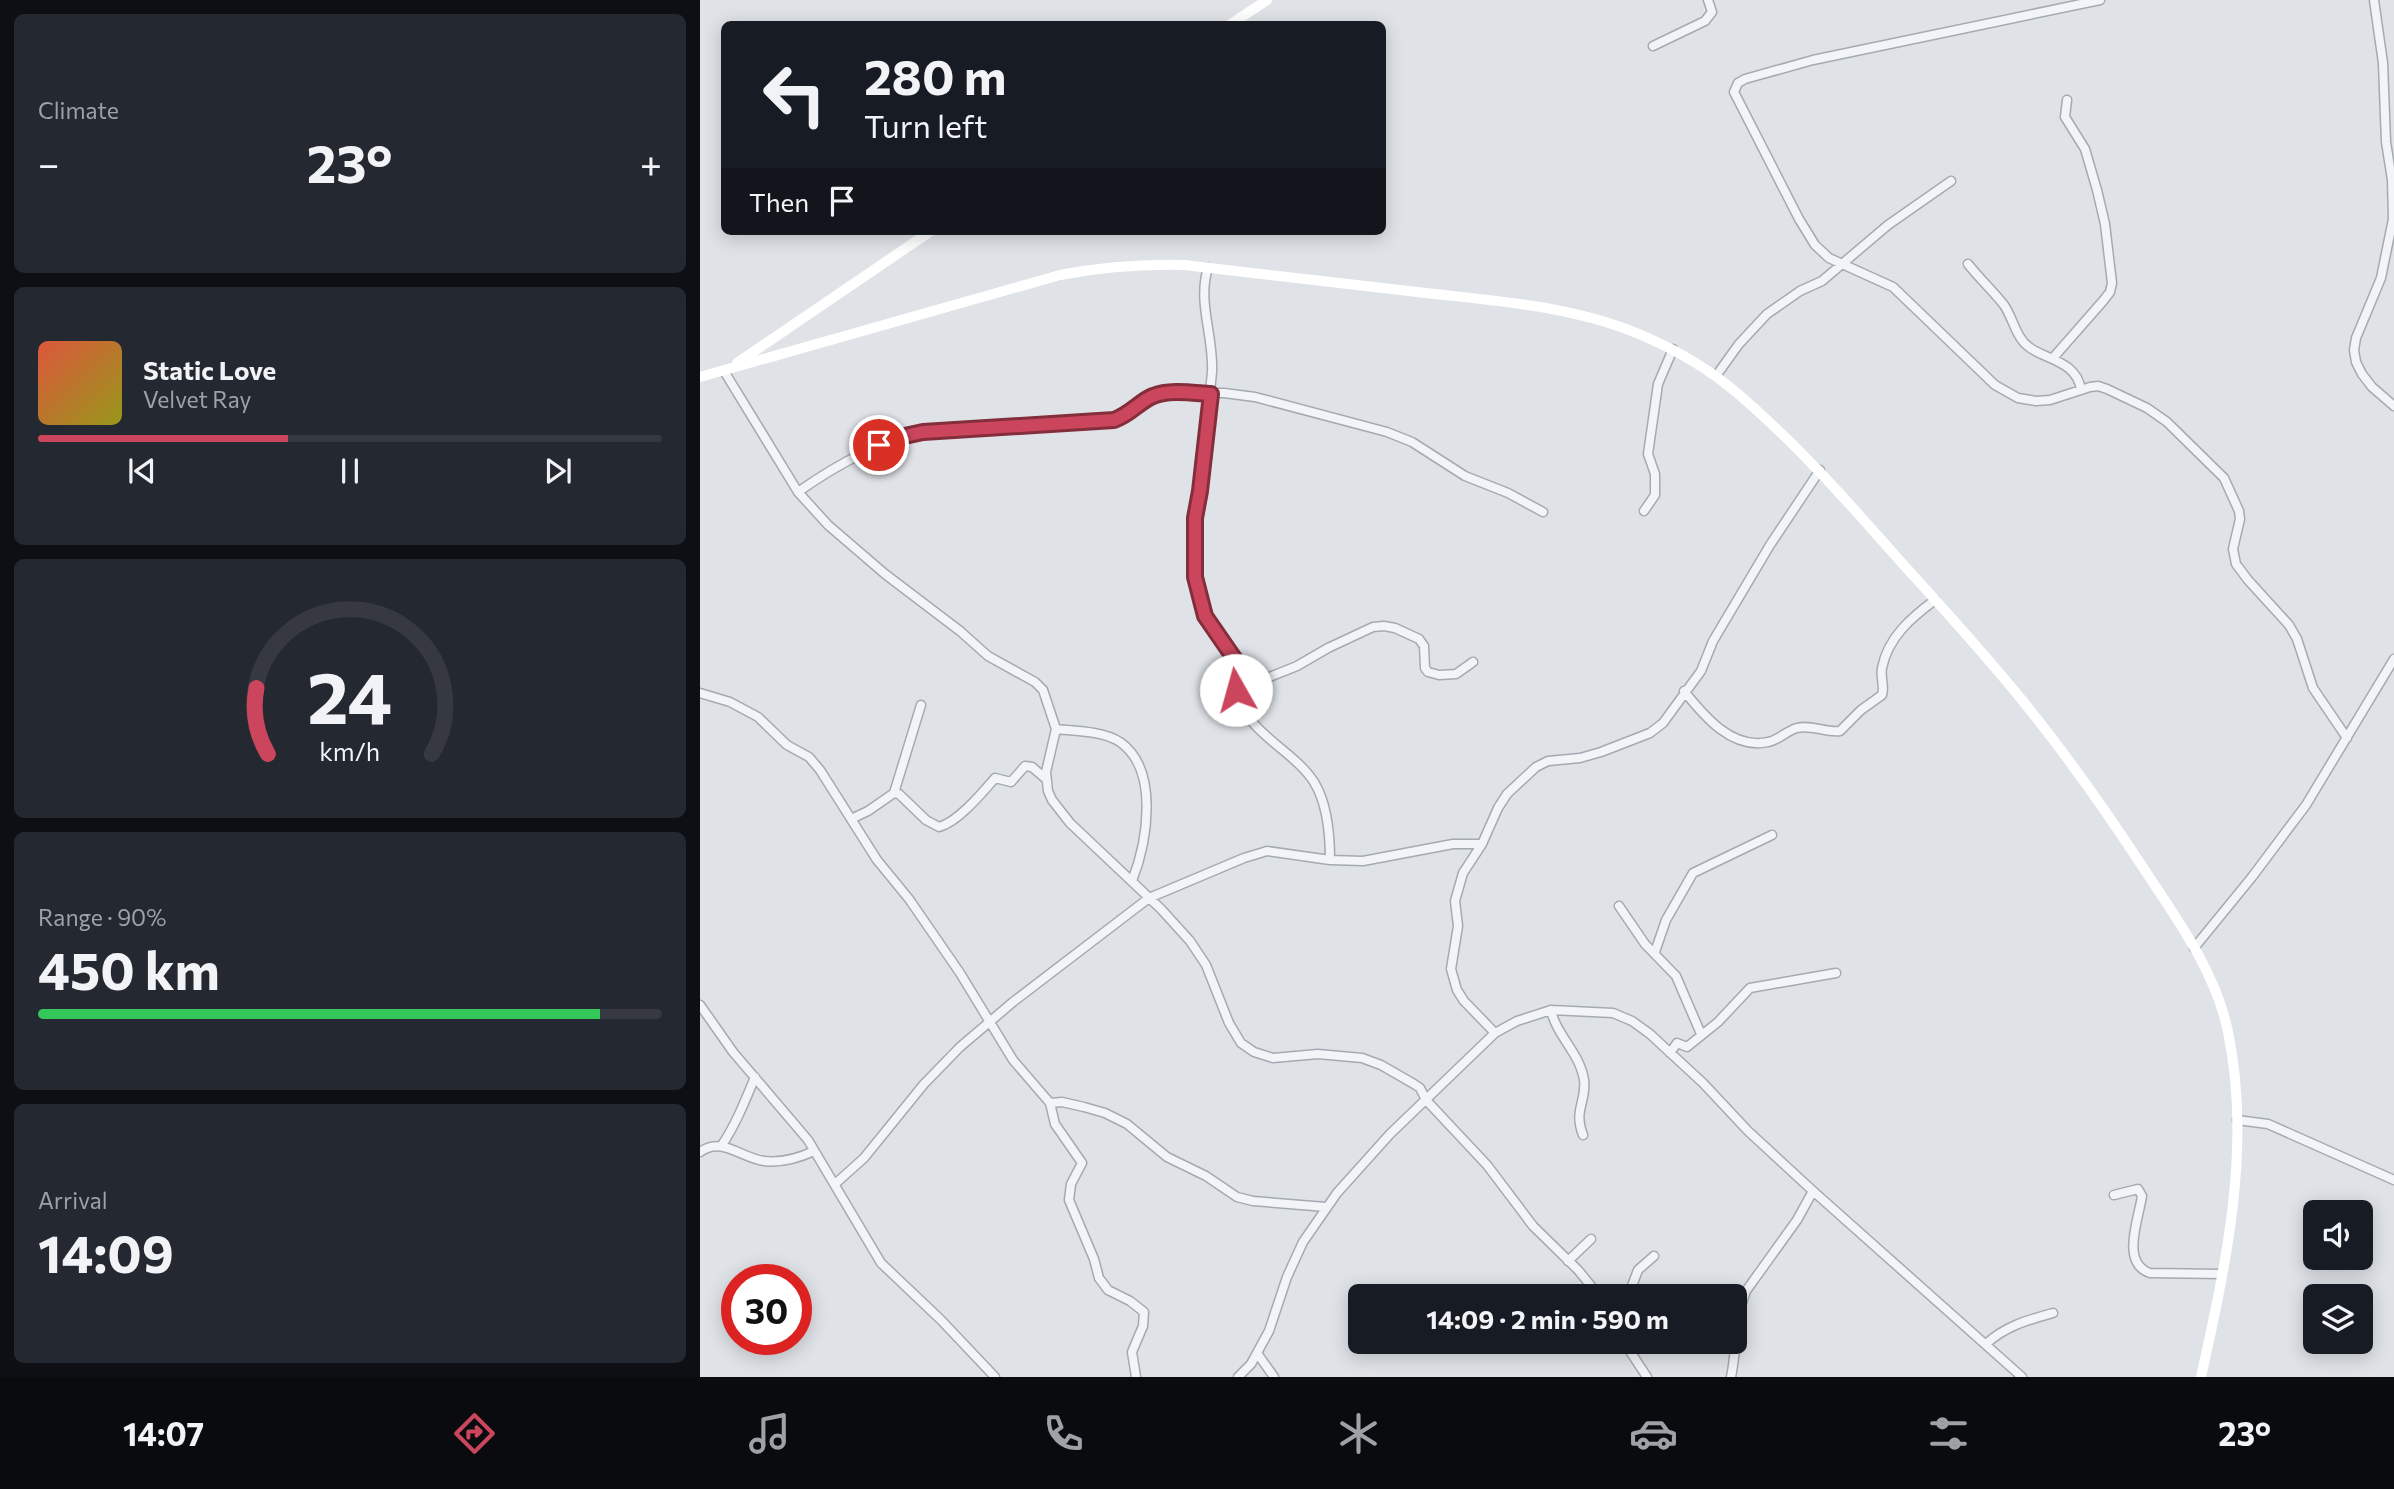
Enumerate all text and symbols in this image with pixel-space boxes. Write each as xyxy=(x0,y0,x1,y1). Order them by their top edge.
text: 280 m xyxy=(864,45,1007,105)
icon: left xyxy=(749,49,840,140)
text: Climate xyxy=(38,96,119,124)
text: Turn left xyxy=(864,105,988,145)
text: 23° xyxy=(307,130,393,194)
text: − xyxy=(38,139,60,186)
text: + xyxy=(640,139,662,186)
icon: arrive xyxy=(823,182,861,220)
text: Then xyxy=(749,186,809,217)
text: Static Love xyxy=(143,354,276,385)
text: Velvet Ray xyxy=(143,385,251,413)
pin xyxy=(849,415,909,475)
icon: arrive xyxy=(860,426,898,464)
icon: previous xyxy=(123,452,161,490)
icon: pause xyxy=(331,452,369,490)
icon: next xyxy=(539,452,577,490)
text: 24 xyxy=(307,651,393,740)
position arrow xyxy=(1199,653,1273,727)
text: km/h xyxy=(320,736,380,766)
text: Range · 90% xyxy=(38,903,166,931)
text: 450 km xyxy=(38,937,220,1001)
text: Arrival xyxy=(38,1186,108,1214)
map controls xyxy=(2303,1200,2373,1354)
button: sound xyxy=(2303,1200,2373,1270)
text: 14:09 xyxy=(38,1220,174,1284)
speed limit sign: 30 xyxy=(721,1264,812,1355)
button: layers xyxy=(2303,1284,2373,1354)
text: 14:09 · 2 min · 590 m xyxy=(1426,1303,1669,1334)
icon: directions xyxy=(450,1409,499,1458)
icon: music xyxy=(745,1409,794,1458)
icon: phone xyxy=(1039,1409,1088,1458)
icon: climate xyxy=(1334,1409,1383,1458)
icon: car xyxy=(1629,1409,1678,1458)
icon: filters xyxy=(1924,1409,1973,1458)
text: 14:07 xyxy=(123,1413,204,1453)
text: 23° xyxy=(2218,1413,2271,1453)

